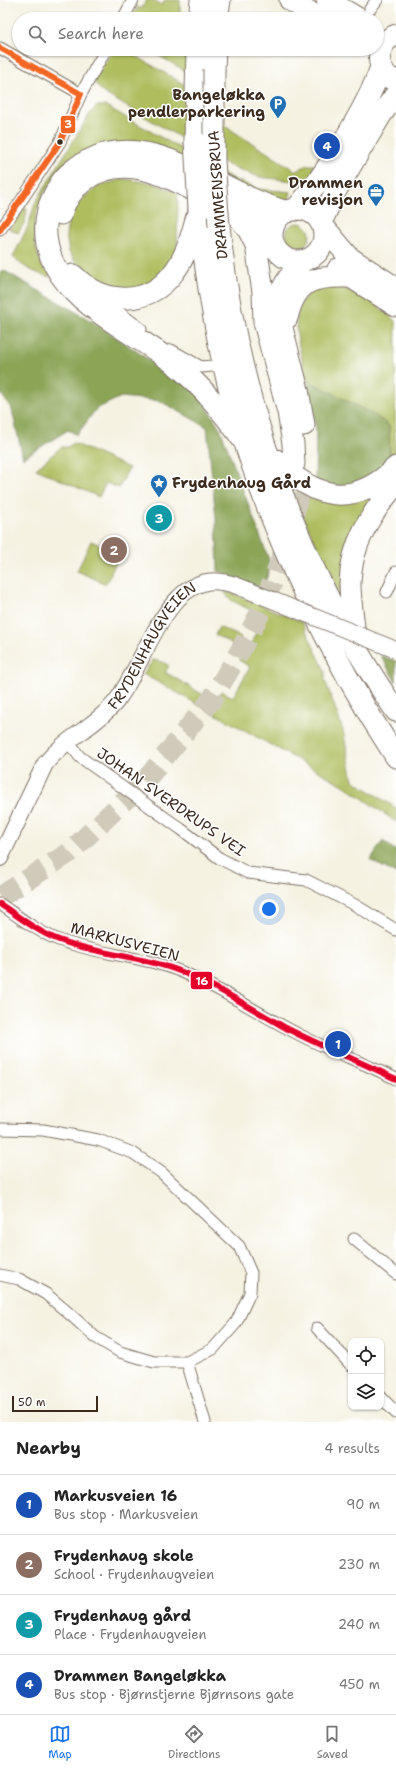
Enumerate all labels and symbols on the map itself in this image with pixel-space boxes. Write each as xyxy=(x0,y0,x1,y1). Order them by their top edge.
place label: Bangeløkka pendlerparkering xyxy=(128,85,266,122)
parking icon: Bangeløkka pendlerparkering xyxy=(268,94,288,119)
line badge: 3 xyxy=(60,115,76,134)
text: 3 xyxy=(64,117,72,132)
street label: DRAMMENSBRUA xyxy=(204,130,232,260)
pin: 4 xyxy=(314,131,340,161)
unlabelled marker xyxy=(55,137,65,147)
place label: Drammen revisjon xyxy=(289,173,363,210)
office icon: Drammen revisjon xyxy=(366,182,386,207)
place icon: Frydenhaug Gård xyxy=(149,473,169,498)
place label: Frydenhaug Gård xyxy=(172,473,311,493)
pin: 3 xyxy=(146,503,172,533)
pin: 2 xyxy=(101,535,127,565)
street label: FRYDENHAUGVEIEN xyxy=(104,577,200,714)
street label: JOHAN SVERDRUPS VEI xyxy=(93,743,249,861)
your location xyxy=(259,899,279,919)
street label: MARKUSVEIEN xyxy=(68,918,182,966)
line badge: 16 xyxy=(190,971,213,990)
text: 16 xyxy=(196,974,209,989)
pin: 1 xyxy=(325,1029,351,1059)
scale bar xyxy=(12,1394,98,1413)

